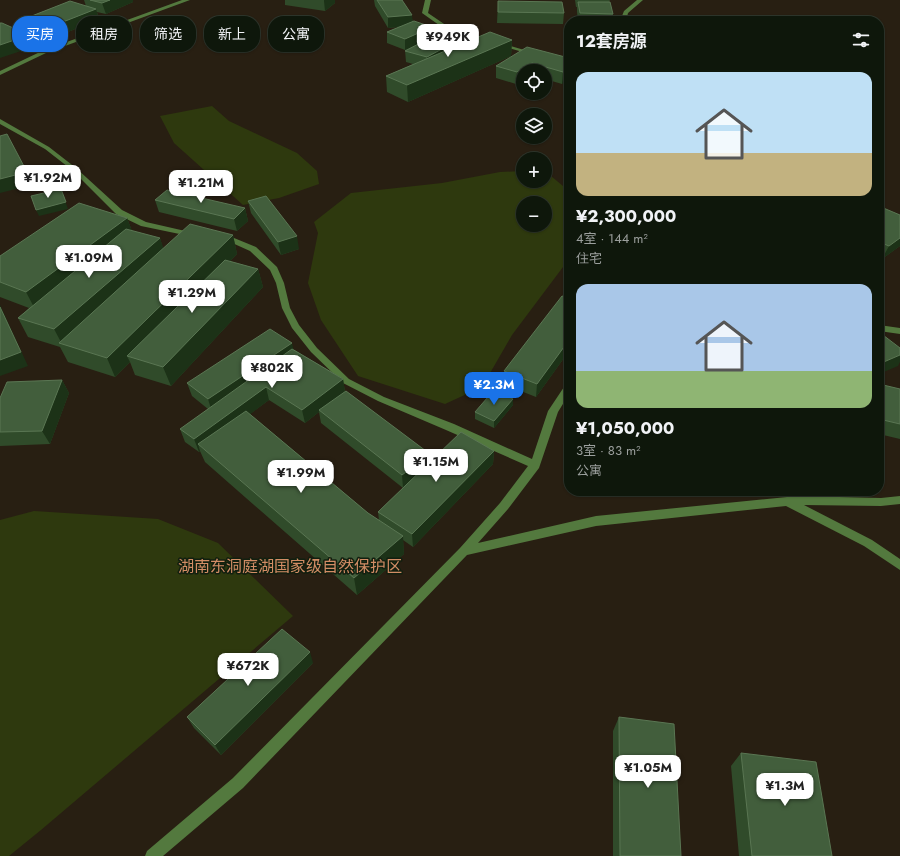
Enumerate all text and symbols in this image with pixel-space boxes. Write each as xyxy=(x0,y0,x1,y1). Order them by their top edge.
chip: 买房 xyxy=(12,16,68,52)
chip: 租房 xyxy=(76,16,132,52)
chip: 筛选 xyxy=(140,16,196,52)
chip: 新上 xyxy=(204,16,260,52)
chip: 公寓 xyxy=(268,16,324,52)
pin: ¥949K xyxy=(420,24,476,58)
text: ¥949K xyxy=(426,27,470,46)
text: 12套房源 xyxy=(576,29,647,53)
icon: filters xyxy=(850,29,872,51)
map controls xyxy=(516,64,552,232)
button: locate xyxy=(516,64,552,100)
icon: home xyxy=(688,98,760,170)
button: layers xyxy=(516,108,552,144)
button: + xyxy=(516,152,552,188)
pin: ¥1.92M xyxy=(15,165,81,199)
text: ¥1.92M xyxy=(24,168,72,187)
pin: ¥1.21M xyxy=(168,170,234,204)
text: ¥1.21M xyxy=(178,173,224,192)
button: − xyxy=(516,196,552,232)
text: ¥2,300,000 xyxy=(576,204,676,228)
text: 4室 · 144 m² xyxy=(576,229,648,248)
pin: ¥1.09M xyxy=(56,245,122,279)
text: ¥1.09M xyxy=(65,248,113,267)
text: 住宅 xyxy=(576,249,602,268)
pin: ¥1.29M xyxy=(159,280,225,314)
text: ¥1.29M xyxy=(168,283,216,302)
icon: home xyxy=(688,310,760,382)
pin: ¥802K xyxy=(244,355,300,389)
text: ¥802K xyxy=(250,358,294,377)
pin: ¥2.3M xyxy=(466,372,522,406)
text: ¥2.3M xyxy=(473,375,515,394)
text: ¥1,050,000 xyxy=(576,416,674,440)
text: 3室 · 83 m² xyxy=(576,441,641,460)
pin: ¥1.15M xyxy=(403,449,469,483)
text: ¥1.15M xyxy=(413,452,459,471)
pin: ¥1.99M xyxy=(268,460,334,494)
text: 公寓 xyxy=(576,461,602,480)
text: ¥1.99M xyxy=(277,463,325,482)
park label: 湖南东洞庭湖国家级自然保护区 xyxy=(178,555,402,578)
pin: ¥672K xyxy=(220,653,276,687)
text: ¥672K xyxy=(227,656,269,675)
pin: ¥1.05M xyxy=(615,755,681,789)
text: ¥1.05M xyxy=(624,758,672,777)
pin: ¥1.3M xyxy=(757,773,813,807)
text: ¥1.3M xyxy=(765,776,805,795)

